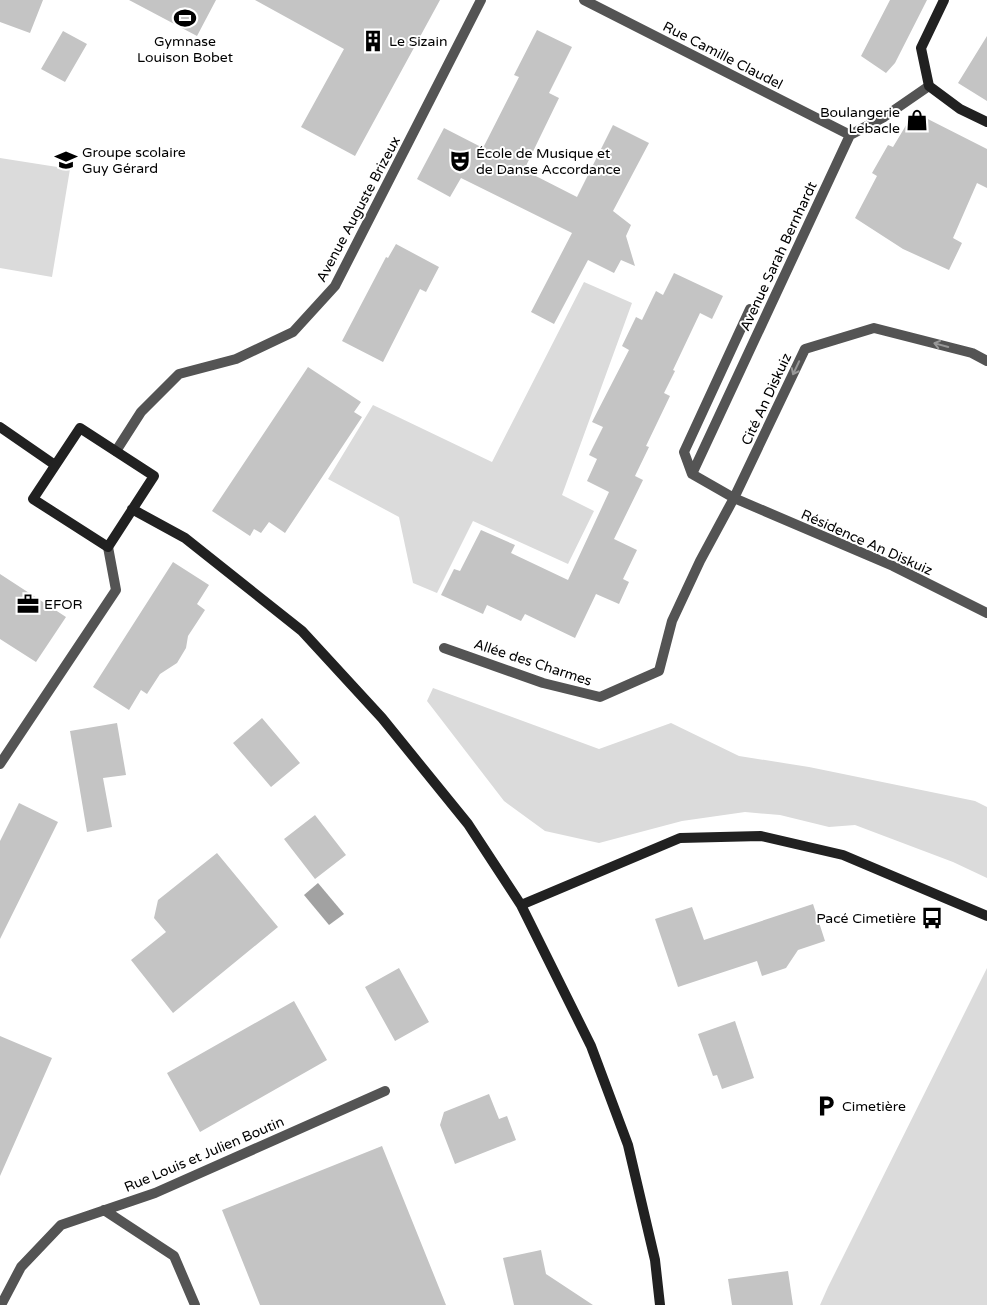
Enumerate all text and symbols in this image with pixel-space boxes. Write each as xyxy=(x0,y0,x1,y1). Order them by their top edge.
sports icon: Gymnase Louison Bobet xyxy=(172,5,198,31)
street label: Rue Camille Claudel xyxy=(660,18,786,93)
building icon: Le Sizain xyxy=(360,28,386,54)
place label: Gymnase Louison Bobet xyxy=(137,33,234,66)
place label: Le Sizain xyxy=(389,33,447,50)
place label: Boulangerie Lebacle xyxy=(820,104,900,137)
shop icon: Boulangerie Lebacle xyxy=(904,107,930,133)
street label: Avenue Auguste Brizeux xyxy=(313,133,404,285)
place label: Groupe scolaire Guy Gérard xyxy=(82,144,186,177)
place label: École de Musique et de Danse Accordance xyxy=(476,145,621,178)
school or university icon: Groupe scolaire Guy Gérard xyxy=(53,147,79,173)
theatre icon: École de Musique et de Danse Accordance xyxy=(447,148,473,174)
street label: Avenue Sarah Bernhardt xyxy=(736,178,821,334)
one-way arrow xyxy=(933,340,949,350)
street label: Cité An Diskuiz xyxy=(738,350,795,448)
one-way arrow xyxy=(791,360,800,375)
street label: Résidence An Diskuiz xyxy=(798,506,935,579)
office icon: EFOR xyxy=(15,591,41,617)
place label: EFOR xyxy=(44,596,83,613)
street label: Allée des Charmes xyxy=(472,635,594,690)
bus stop icon: Pacé Cimetière xyxy=(919,905,945,931)
place label: Pacé Cimetière xyxy=(816,910,916,927)
parking icon: Cimetière xyxy=(813,1093,839,1119)
place label: Cimetière xyxy=(842,1098,906,1115)
street label: Rue Louis et Julien Boutin xyxy=(122,1113,287,1196)

